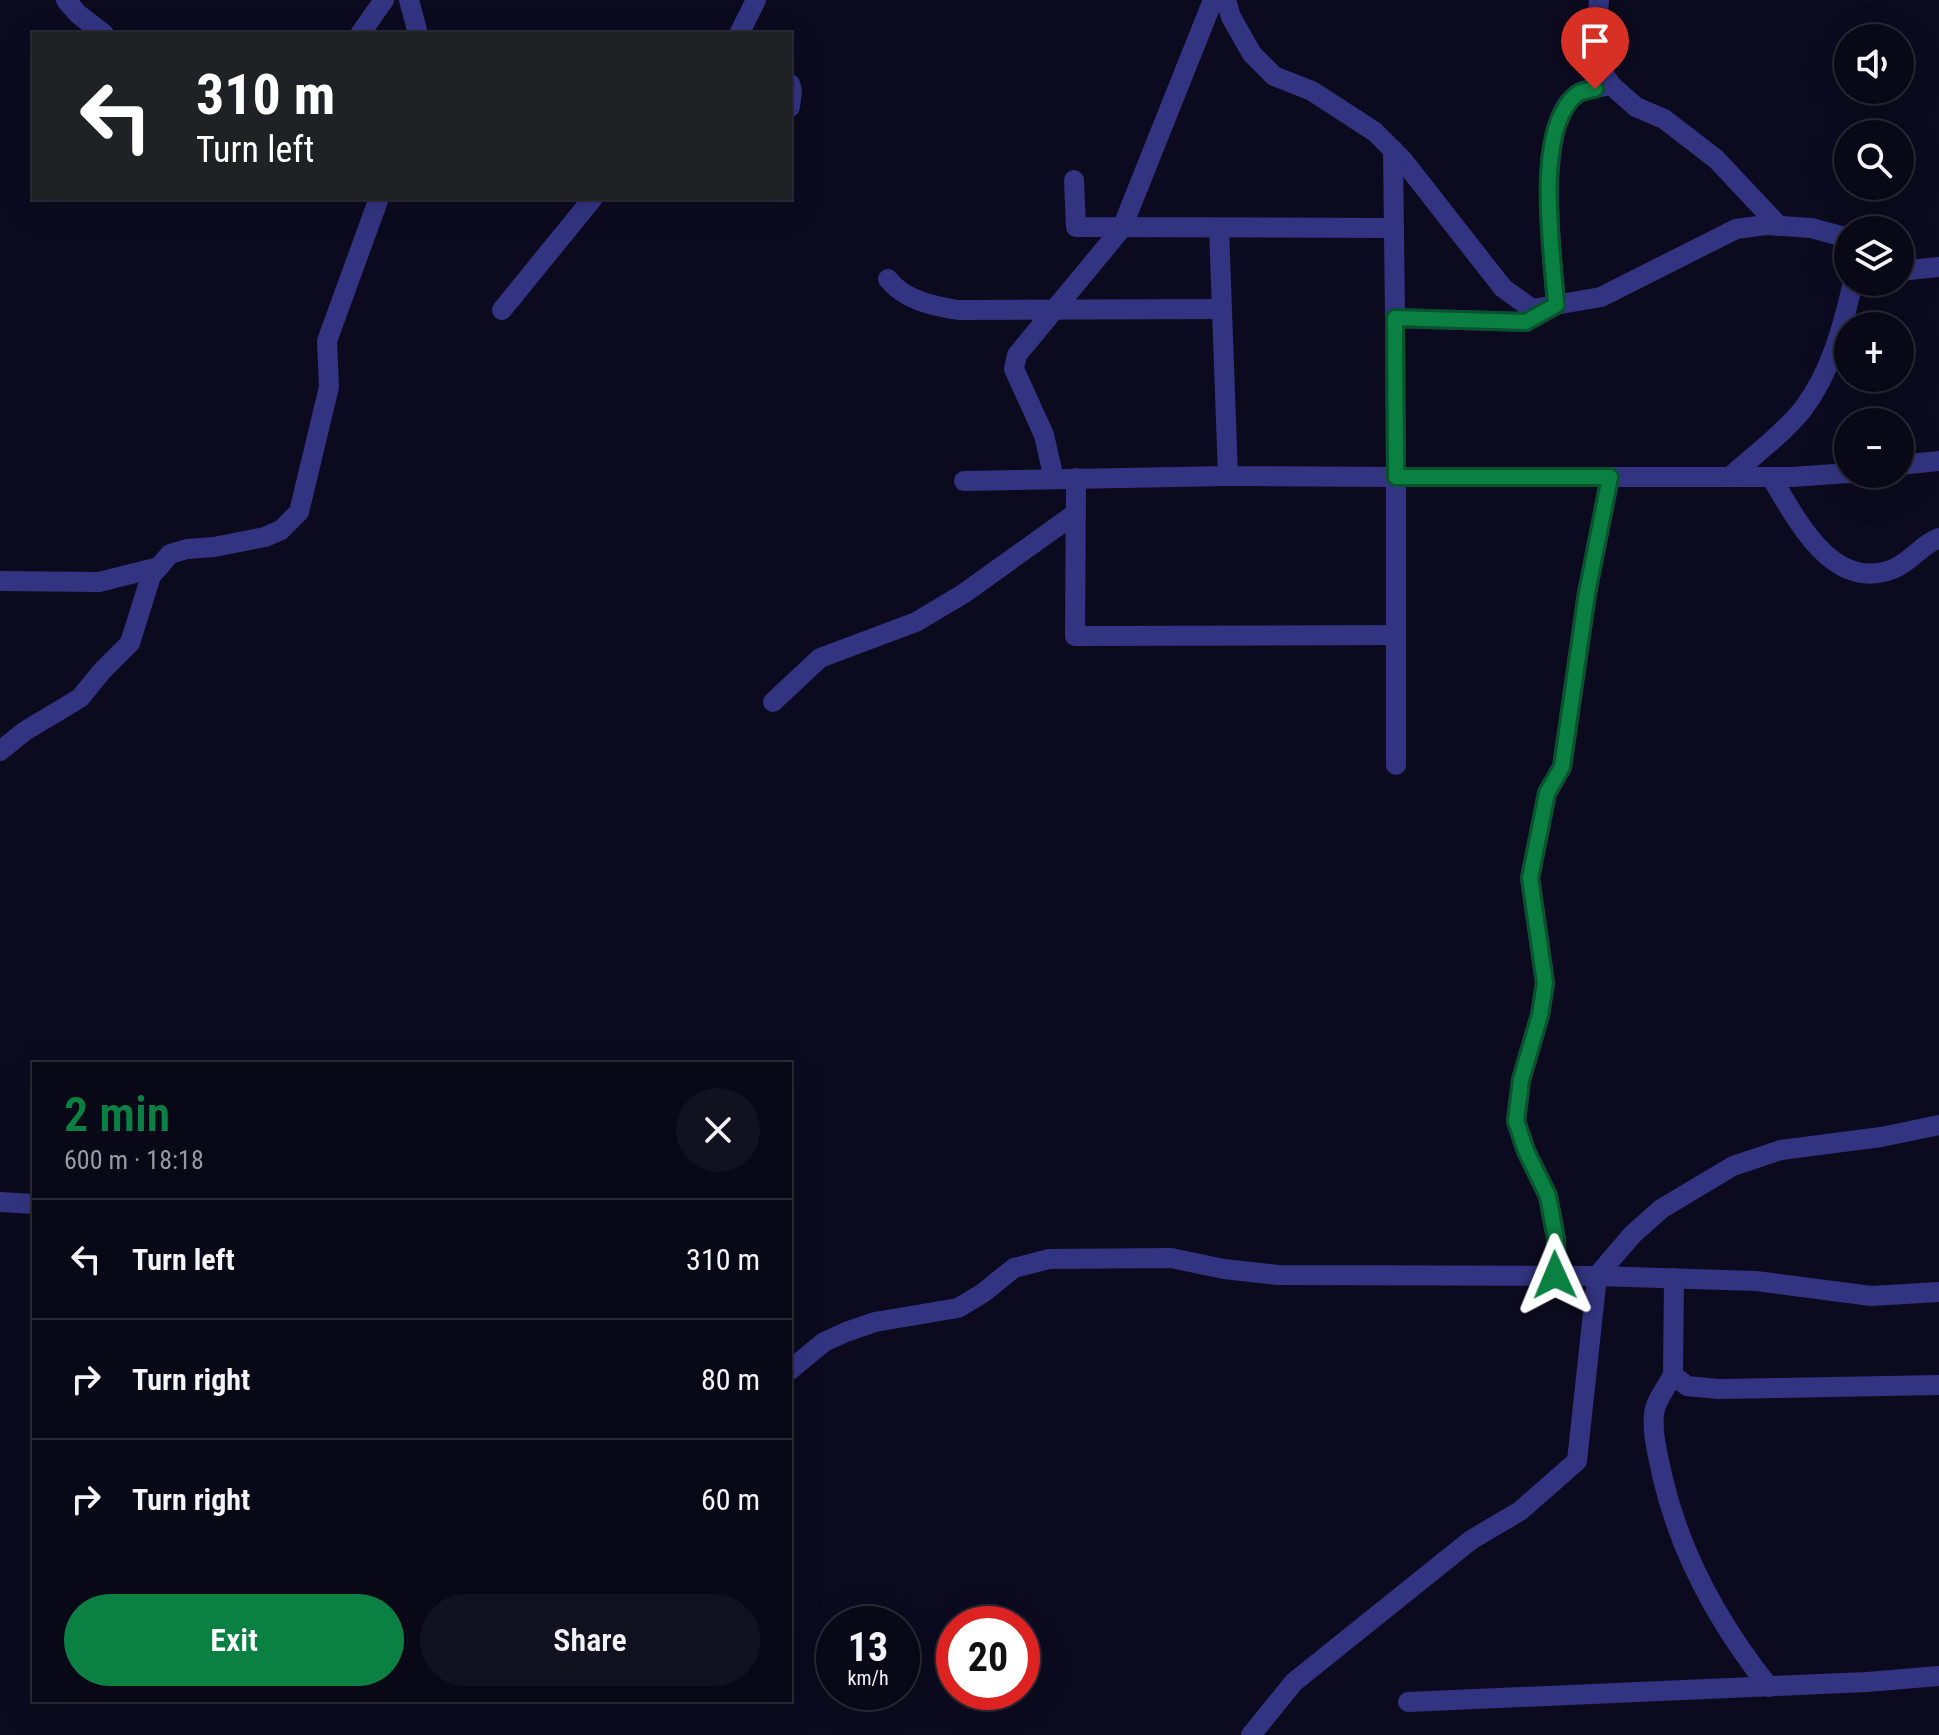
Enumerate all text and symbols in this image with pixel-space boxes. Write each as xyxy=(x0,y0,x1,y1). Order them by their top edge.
pin xyxy=(1561,7,1629,89)
icon: arrive xyxy=(1573,19,1617,63)
map controls xyxy=(1834,24,1914,488)
button: sound xyxy=(1834,24,1914,104)
text: 310 m xyxy=(196,62,335,128)
icon: left xyxy=(64,64,168,168)
button: search xyxy=(1834,120,1914,200)
text: Turn left xyxy=(196,129,314,171)
button: layers xyxy=(1834,216,1914,296)
button: + xyxy=(1834,312,1914,392)
button: − xyxy=(1834,408,1914,488)
text: 2 min xyxy=(64,1086,170,1143)
button: close xyxy=(676,1088,760,1172)
text: 600 m · 18:18 xyxy=(64,1145,204,1175)
position arrow xyxy=(1513,1233,1597,1317)
icon: left xyxy=(64,1237,108,1281)
text: Turn left xyxy=(132,1242,235,1277)
text: 310 m xyxy=(686,1242,760,1277)
icon: right xyxy=(64,1357,108,1401)
text: Turn right xyxy=(132,1362,250,1397)
text: 80 m xyxy=(701,1362,760,1397)
icon: right xyxy=(64,1477,108,1521)
text: Turn right xyxy=(132,1482,250,1517)
text: 60 m xyxy=(701,1482,760,1517)
button: Exit xyxy=(64,1594,404,1686)
button: Share xyxy=(420,1594,760,1686)
speed limit sign: 20 xyxy=(936,1606,1040,1710)
text: 13 xyxy=(848,1624,888,1671)
text: km/h xyxy=(847,1666,889,1690)

